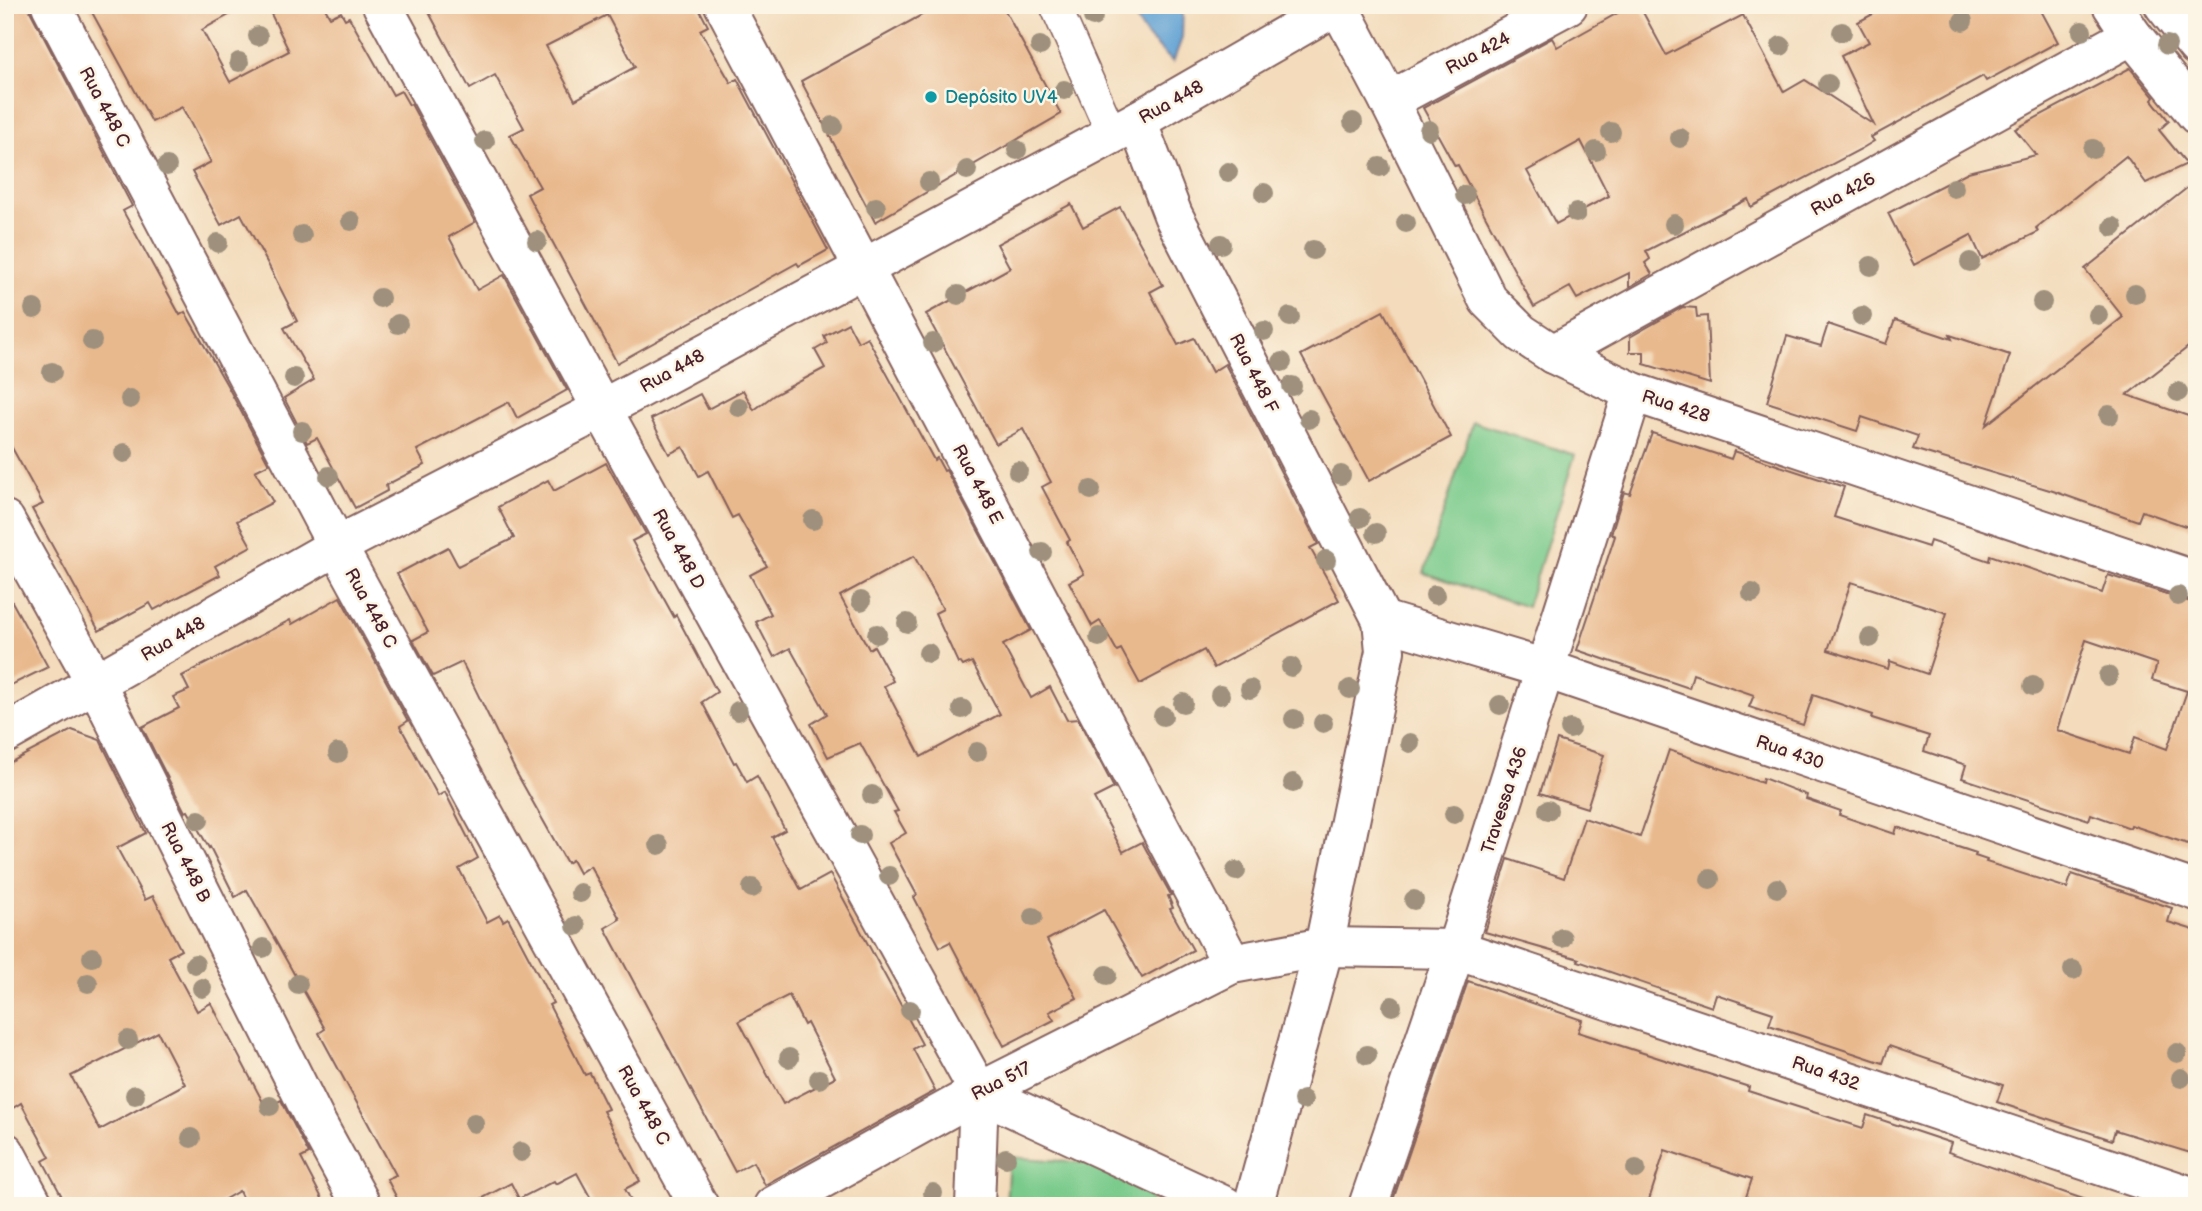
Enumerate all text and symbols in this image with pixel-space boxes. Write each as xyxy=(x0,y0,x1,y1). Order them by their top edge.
street label: Rua 424 xyxy=(1442,28,1514,79)
street label: Rua 448 C xyxy=(75,63,135,151)
street label: Rua 448 xyxy=(1135,76,1207,129)
place label: Depósito UV4 xyxy=(945,87,1058,108)
marker: Depósito UV4 xyxy=(923,89,939,105)
street label: Rua 426 xyxy=(1807,168,1879,221)
street label: Rua 448 F xyxy=(1225,330,1283,417)
street label: Rua 448 xyxy=(636,345,708,398)
street label: Rua 428 xyxy=(1639,386,1712,427)
street label: Rua 448 E xyxy=(948,441,1007,528)
street label: Rua 448 D xyxy=(648,506,709,593)
street label: Rua 448 C xyxy=(340,565,401,652)
street label: Rua 448 xyxy=(138,613,209,666)
street label: Rua 430 xyxy=(1753,731,1827,774)
street label: Travessa 436 xyxy=(1477,744,1532,856)
street label: Rua 448 B xyxy=(156,818,215,906)
street label: Rua 432 xyxy=(1789,1052,1863,1095)
street label: Rua 517 xyxy=(968,1057,1035,1105)
street label: Rua 448 C xyxy=(613,1062,674,1149)

